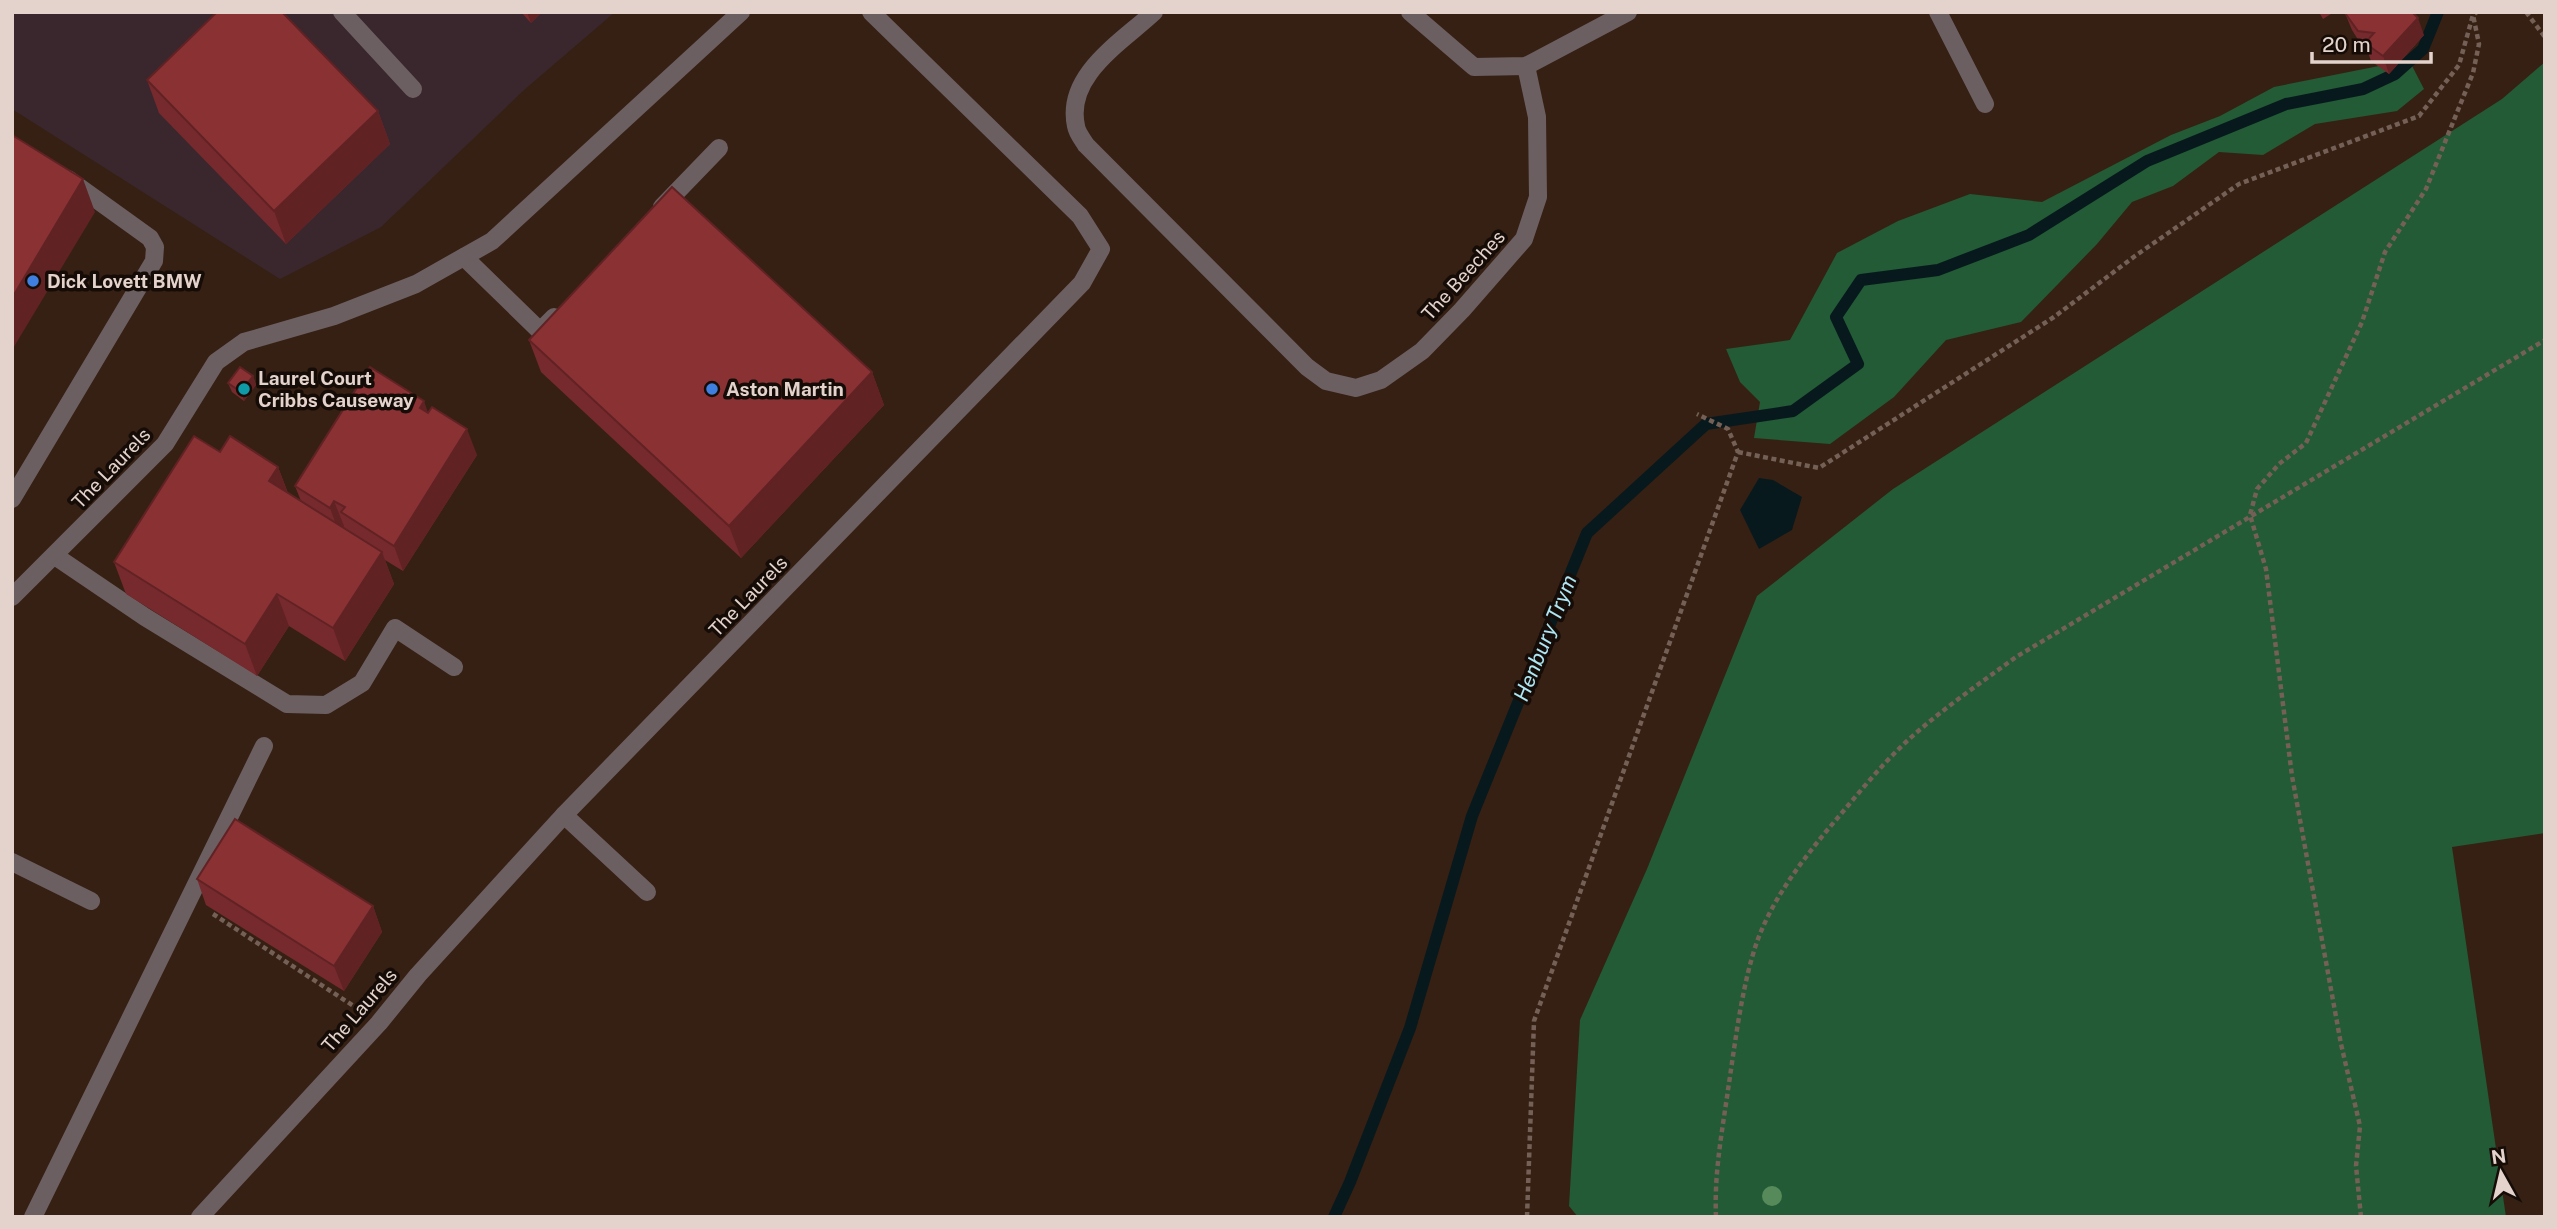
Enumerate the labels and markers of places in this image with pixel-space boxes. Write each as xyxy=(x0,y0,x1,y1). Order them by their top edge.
place label: Dick Lovett BMW xyxy=(47,270,202,292)
marker: Dick Lovett BMW xyxy=(25,273,41,289)
place label: Laurel Court Cribbs Causeway xyxy=(258,367,414,411)
place label: Aston Martin xyxy=(726,378,844,400)
marker: Laurel Court Cribbs Causeway xyxy=(236,381,252,397)
marker: Aston Martin xyxy=(704,381,720,397)

